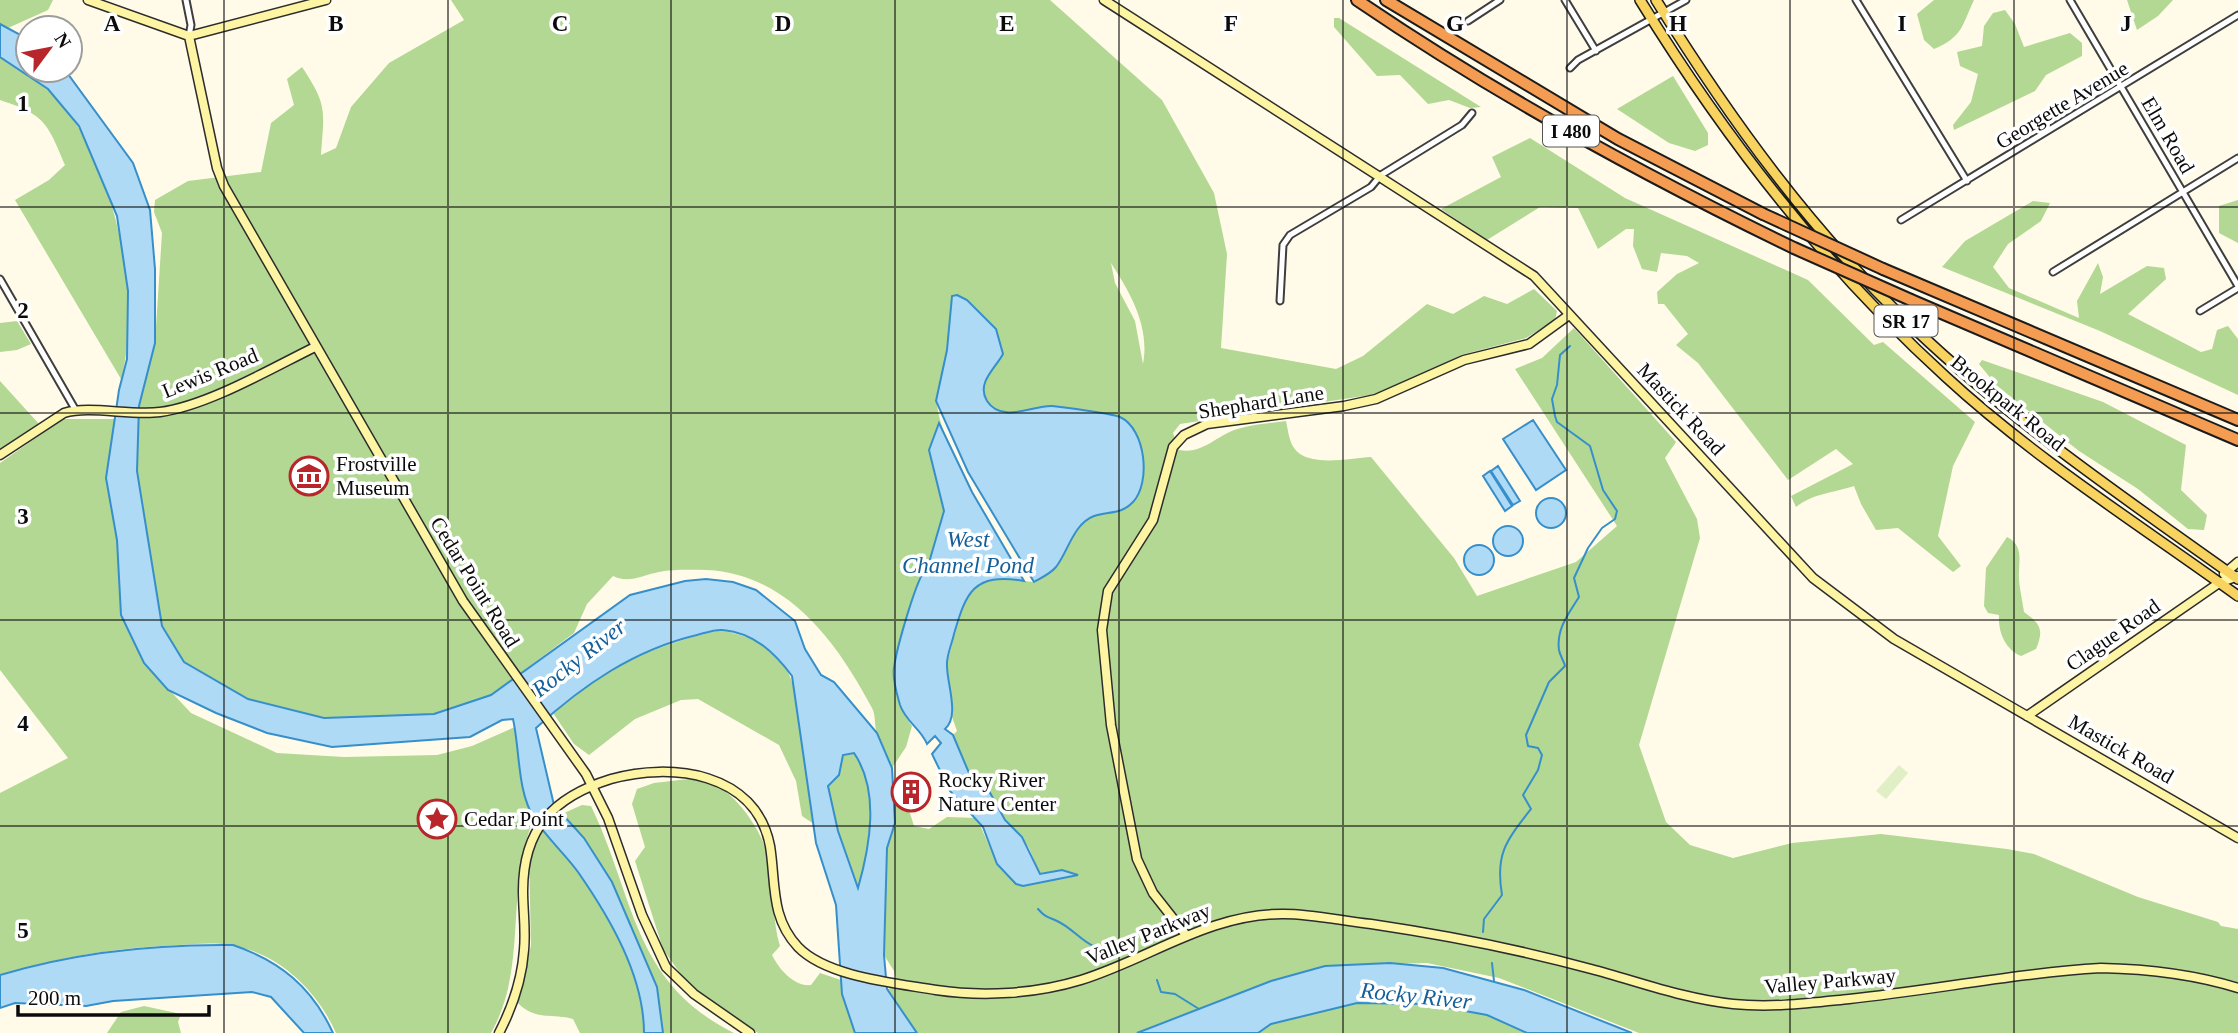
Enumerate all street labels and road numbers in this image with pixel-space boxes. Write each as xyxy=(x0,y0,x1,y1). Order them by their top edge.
street label: Georgette Avenue xyxy=(1991,56,2133,154)
street label: Elm Road xyxy=(2136,92,2200,178)
road number: I 480 xyxy=(1543,116,1599,146)
road number: SR 17 xyxy=(1874,306,1938,336)
street label: Lewis Road xyxy=(159,343,262,403)
street label: Brookpark Road xyxy=(1946,350,2070,456)
street label: Mastick Road xyxy=(1632,358,1730,460)
street label: Shephard Lane xyxy=(1197,380,1325,424)
street label: Cedar Point Road xyxy=(425,512,525,652)
street label: Clague Road xyxy=(2061,594,2165,676)
street label: Mastick Road xyxy=(2064,709,2178,789)
street label: Valley Parkway xyxy=(1082,898,1214,970)
street label: Valley Parkway xyxy=(1763,963,1897,999)

